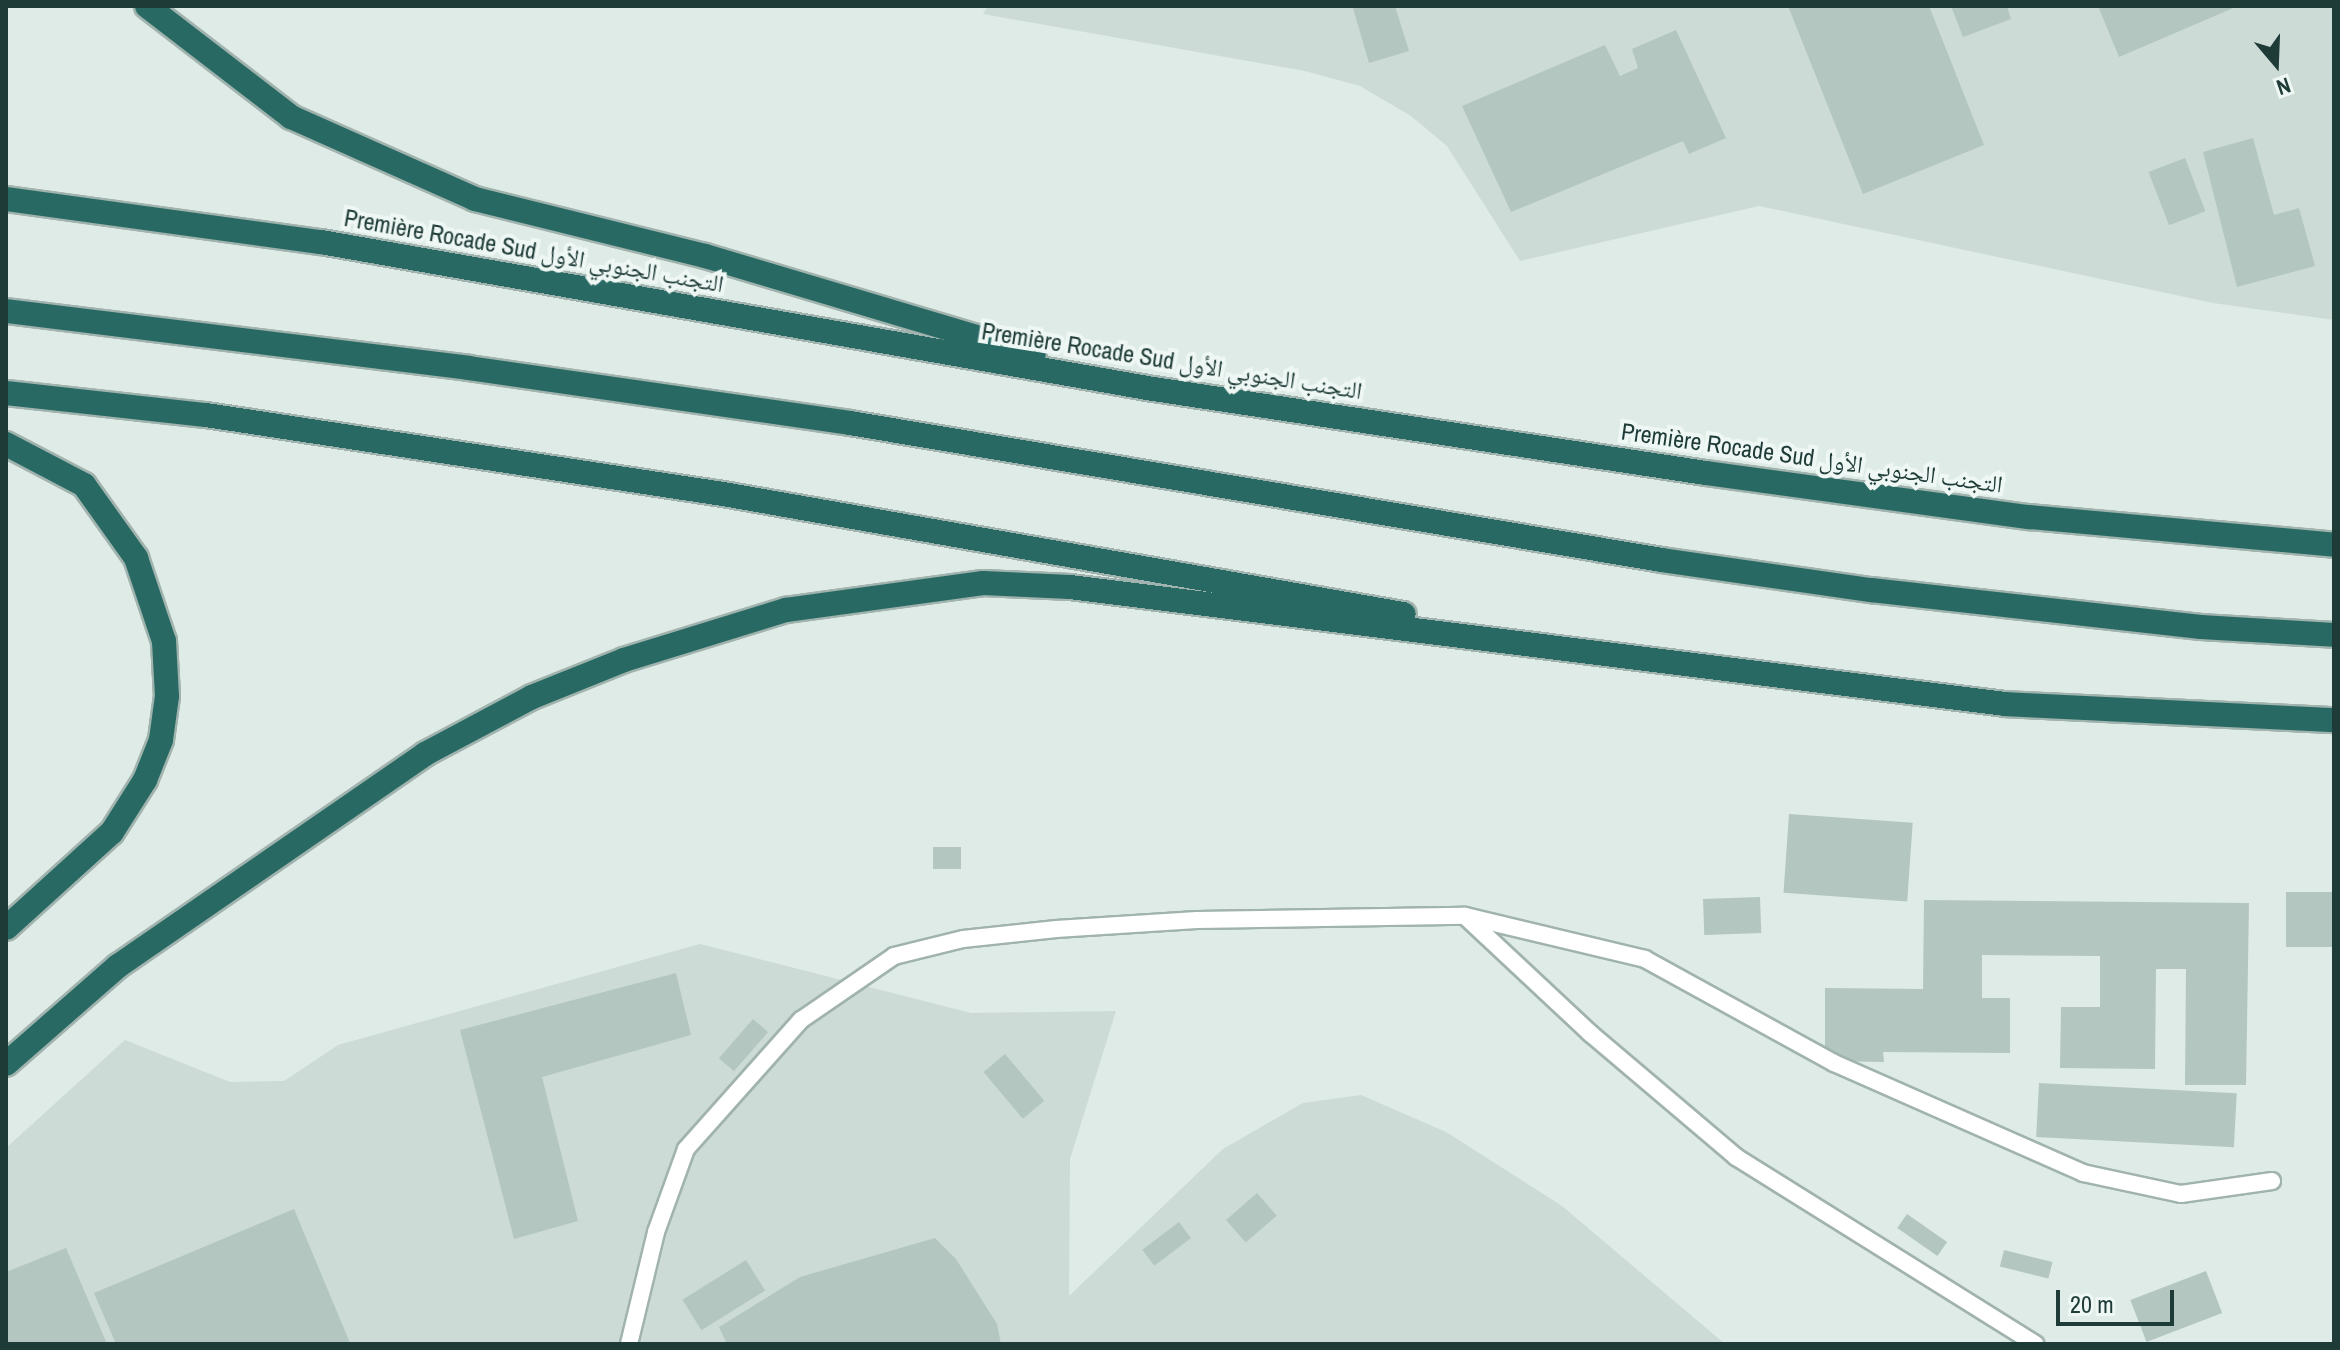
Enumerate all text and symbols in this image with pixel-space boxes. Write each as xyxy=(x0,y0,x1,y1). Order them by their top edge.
north arrow xyxy=(2236,24,2316,104)
text: N xyxy=(2273,70,2295,103)
street label: Première Rocade Sud التجنب الجنوبي الأول xyxy=(342,203,726,299)
street label: Première Rocade Sud التجنب الجنوبي الأول xyxy=(980,317,1364,405)
street label: Première Rocade Sud التجنب الجنوبي الأول xyxy=(1619,417,2005,499)
scale bar xyxy=(2060,1274,2178,1324)
text: 20 m xyxy=(2070,1288,2114,1320)

